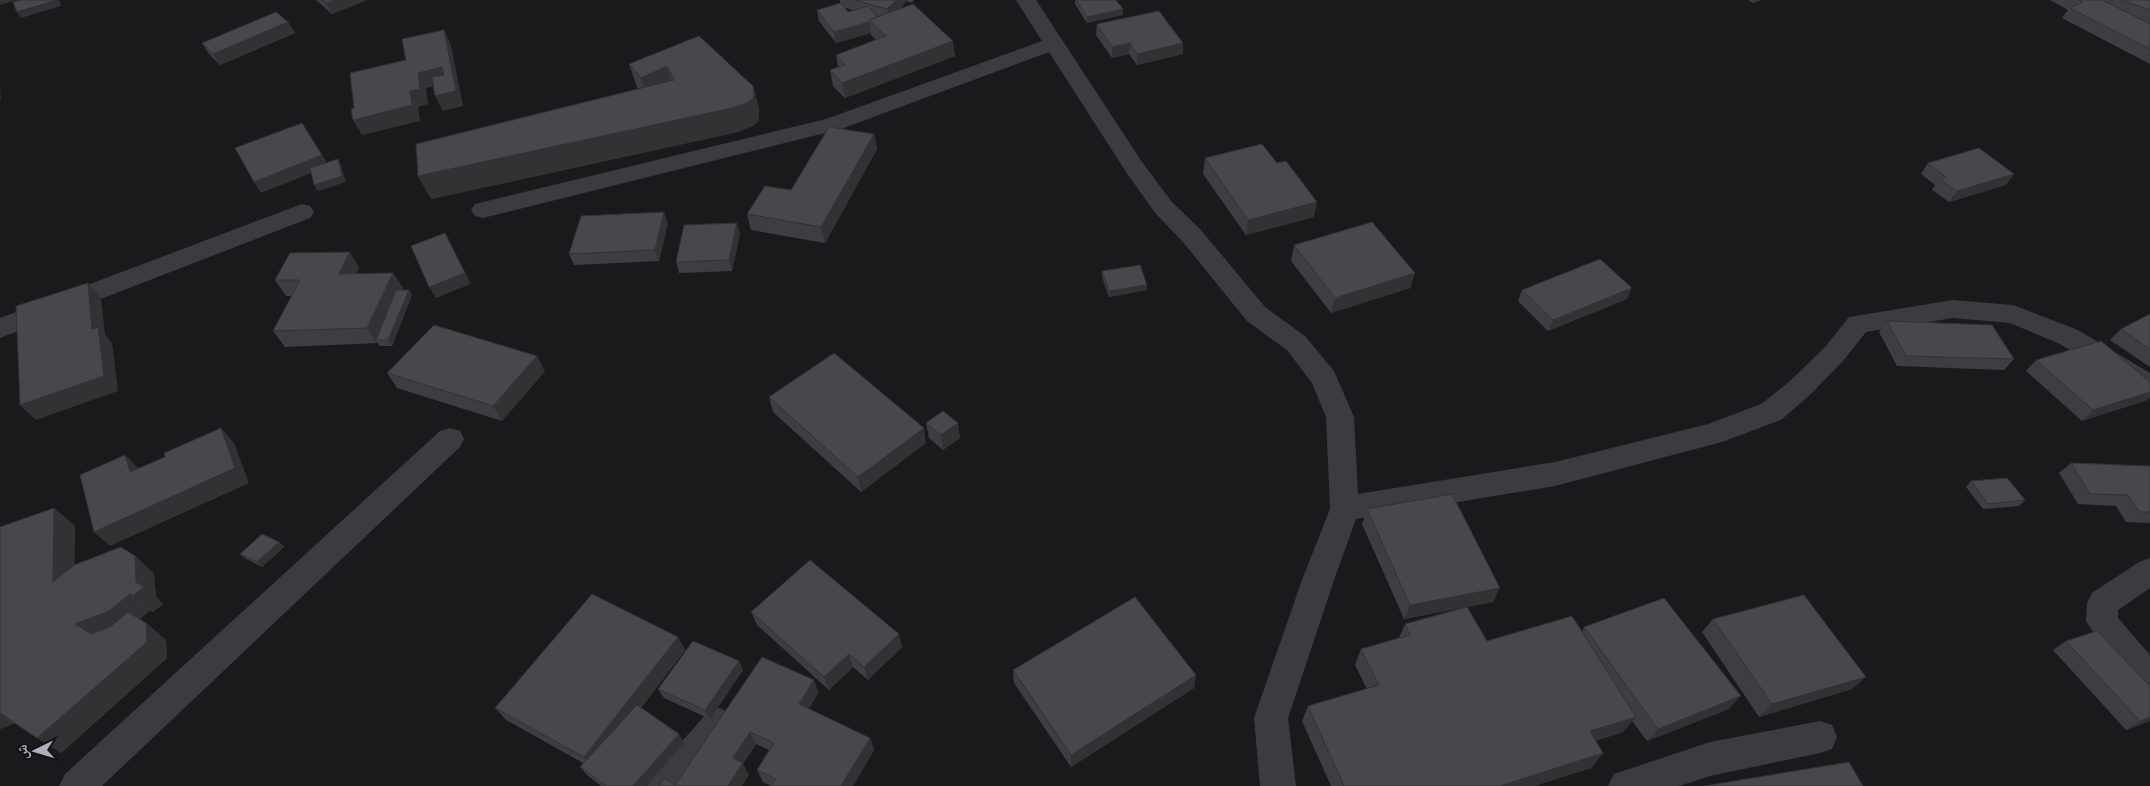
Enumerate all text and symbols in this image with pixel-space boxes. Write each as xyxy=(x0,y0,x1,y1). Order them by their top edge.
north arrow xyxy=(10,726,60,776)
text: ش xyxy=(12,744,32,760)

